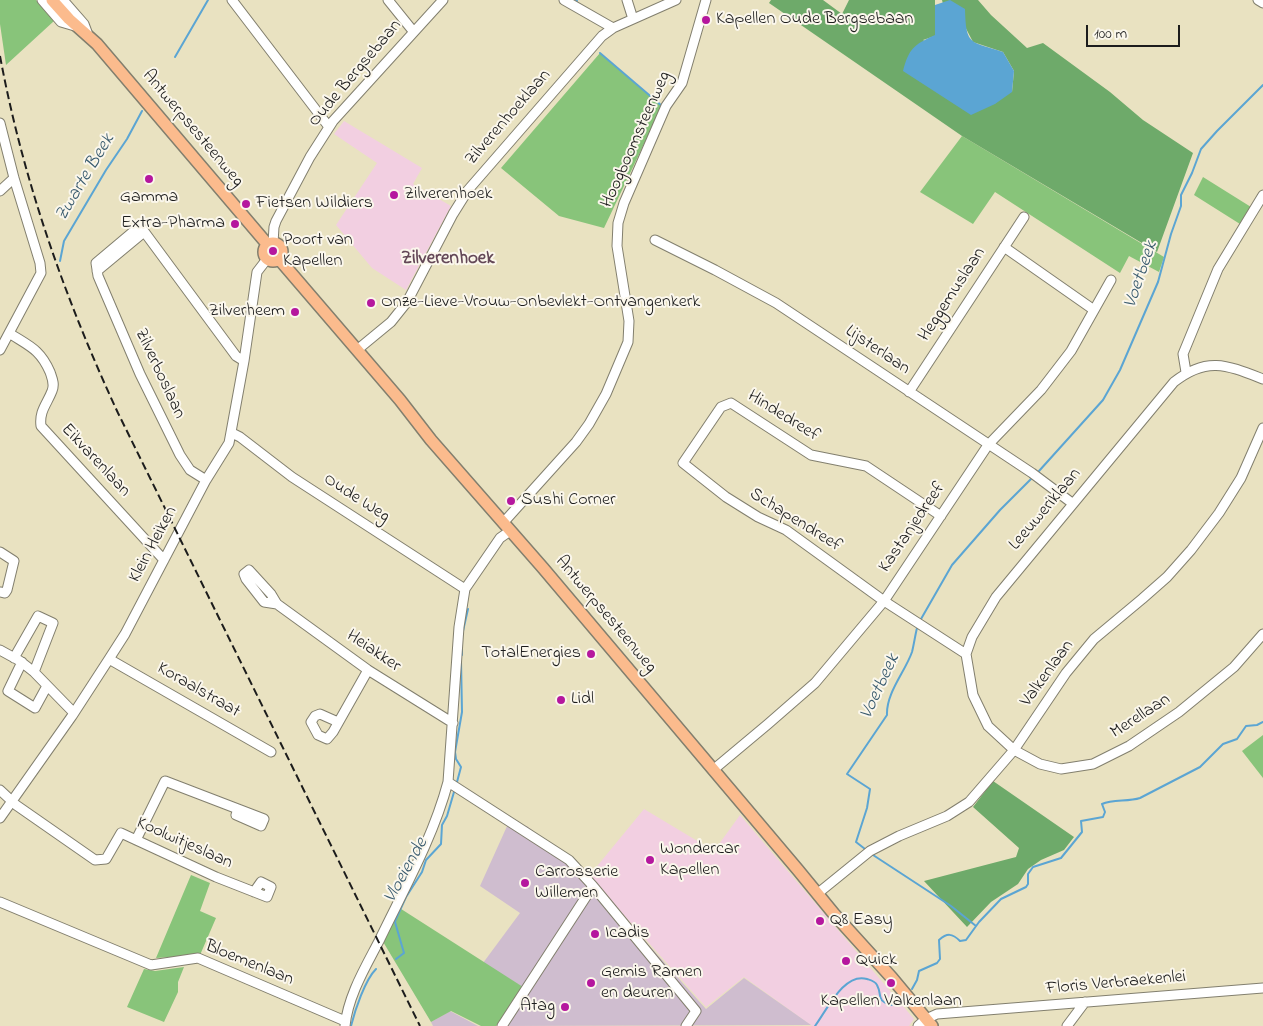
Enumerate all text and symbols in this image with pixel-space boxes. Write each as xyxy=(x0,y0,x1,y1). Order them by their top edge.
place label: Kapellen Oude Bergsebaan xyxy=(716,9,913,31)
marker: Kapellen Oude Bergsebaan xyxy=(700,14,712,26)
scale bar xyxy=(1088,15,1182,47)
street label: Oude Bergsebaan xyxy=(305,16,407,132)
text: 100 m xyxy=(1094,23,1127,45)
street label: Antwerpsesteenweg xyxy=(137,66,247,192)
street label: Zilverenhoeklaan xyxy=(462,66,556,170)
street label: Hoogboomsteenweg xyxy=(597,68,677,212)
water label: Zwarte Beek xyxy=(51,130,121,226)
marker: Gamma xyxy=(143,173,155,185)
place label: Zilverenhoek xyxy=(404,184,492,206)
place label: Gamma xyxy=(120,187,178,209)
marker: Zilverenhoek xyxy=(388,189,400,201)
place label: Fietsen Wildiers xyxy=(256,193,373,215)
marker: Fietsen Wildiers xyxy=(240,198,252,210)
place label: Extra-Pharma xyxy=(121,213,225,235)
marker: Extra-Pharma xyxy=(229,218,241,230)
place label: Poort van Kapellen xyxy=(283,230,353,272)
water label: Voetbeek xyxy=(1120,239,1164,311)
street label: Heggemuslaan xyxy=(915,244,991,346)
marker: Poort van Kapellen xyxy=(267,245,279,257)
district label: Zilverenhoek xyxy=(401,249,495,271)
place label: Onze-Lieve-Vrouw-Onbevlekt-Ontvangenkerk xyxy=(381,292,700,314)
marker: Onze-Lieve-Vrouw-Onbevlekt-Ontvangenkerk xyxy=(365,297,377,309)
place label: Zilverheem xyxy=(209,301,285,323)
marker: Zilverheem xyxy=(289,306,301,318)
street label: Lijsterlaan xyxy=(840,321,914,381)
street label: Zilverboslaan xyxy=(129,325,189,423)
street label: Hindedreef xyxy=(743,386,823,448)
street label: Eikvarenlaan xyxy=(56,420,134,502)
street label: Leeuweriklaan xyxy=(1005,464,1087,556)
street label: Oude Weg xyxy=(319,470,393,528)
street label: Kastanjedreef xyxy=(875,479,951,577)
street label: Schapendreef xyxy=(745,484,845,558)
place label: Sushi Corner xyxy=(521,490,616,512)
marker: Sushi Corner xyxy=(505,495,517,507)
street label: Klein Heiken xyxy=(125,503,183,587)
street label: Antwerpsesteenweg xyxy=(550,552,660,678)
street label: Heiakker xyxy=(342,626,404,678)
street label: Valkenlaan xyxy=(1017,636,1079,712)
place label: TotalEnergies xyxy=(481,643,581,665)
marker: TotalEnergies xyxy=(585,648,597,660)
water label: Voetbeek xyxy=(856,651,906,723)
street label: Koraalstraat xyxy=(153,659,243,723)
place label: Lidl xyxy=(571,689,594,711)
street label: Merellaan xyxy=(1107,690,1175,744)
marker: Lidl xyxy=(555,694,567,706)
street label: Koolwitjeslaan xyxy=(132,813,236,875)
water label: Vloeiende xyxy=(380,834,434,908)
place label: Wondercar Kapellen xyxy=(660,839,739,882)
marker: Wondercar Kapellen xyxy=(644,854,656,866)
place label: Carrosserie Willemen xyxy=(535,862,618,904)
marker: Carrosserie Willemen xyxy=(519,877,531,889)
place label: Q8 Easy xyxy=(830,910,893,932)
marker: Q8 Easy xyxy=(814,915,826,927)
place label: Icadis xyxy=(605,923,649,945)
marker: Icadis xyxy=(589,928,601,940)
street label: Bloemenlaan xyxy=(202,936,296,992)
place label: Quick xyxy=(856,950,897,972)
marker: Quick xyxy=(840,955,852,967)
place label: Gemis Ramen en deuren xyxy=(601,962,702,1004)
street label: Floris Verbraekenlei xyxy=(1045,967,1187,1001)
marker: Gemis Ramen en deuren xyxy=(585,977,597,989)
marker: Kapellen Valkenlaan xyxy=(885,977,897,989)
place label: Kapellen Valkenlaan xyxy=(820,991,962,1013)
place label: Atag xyxy=(520,996,555,1018)
marker: Atag xyxy=(559,1001,571,1013)

